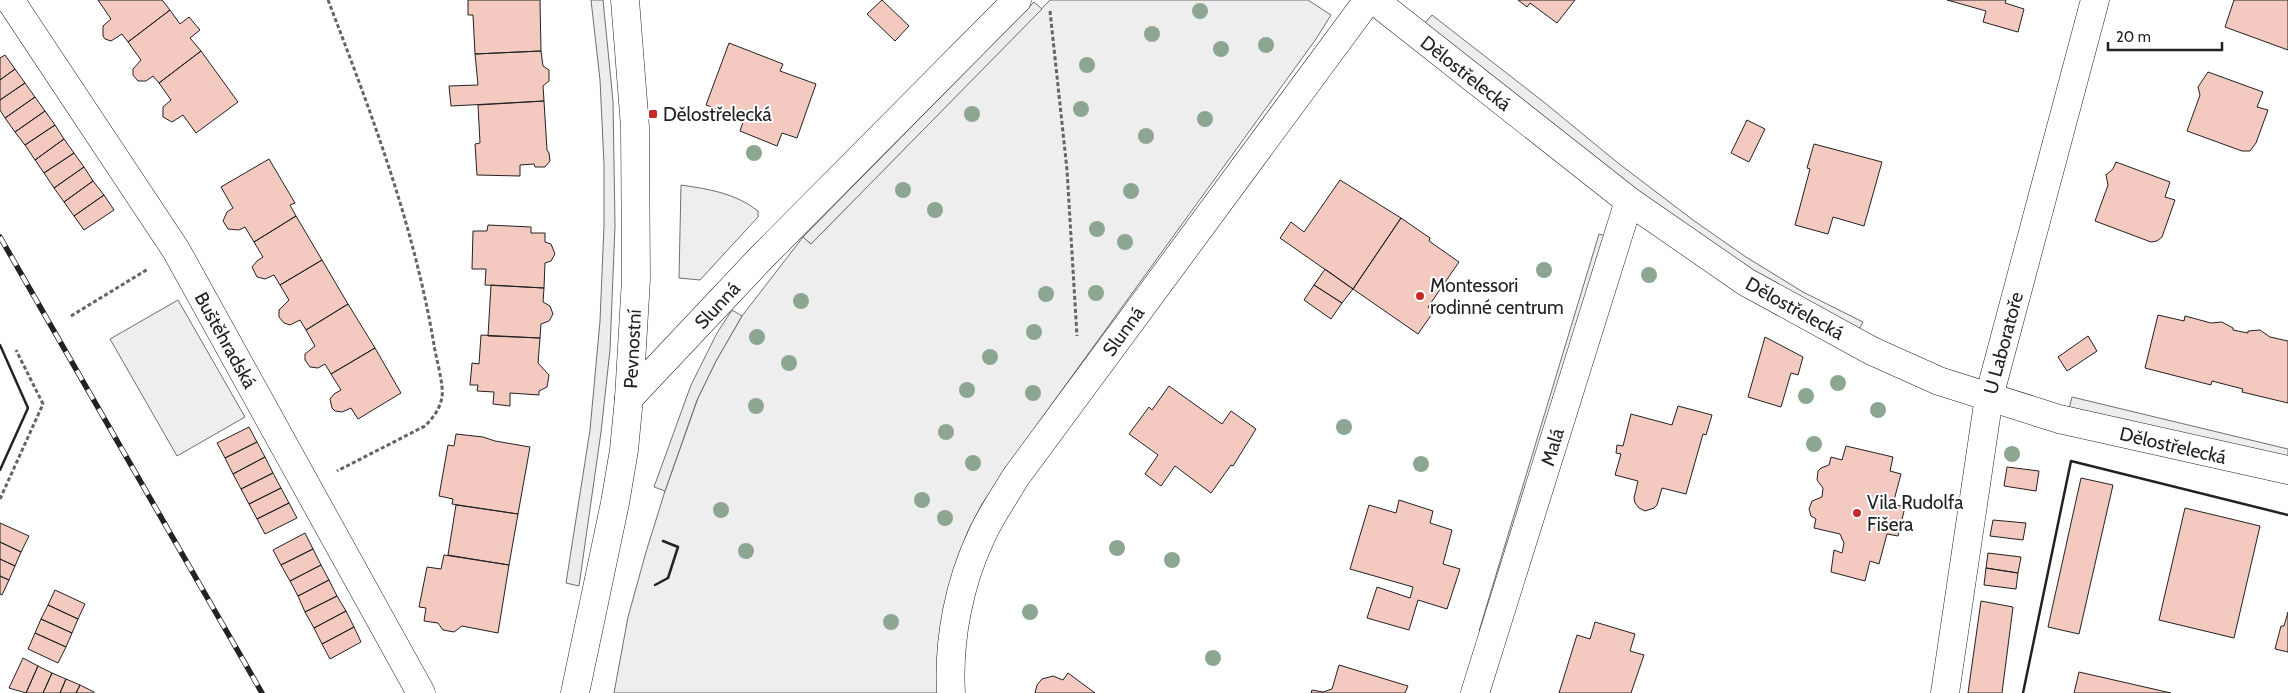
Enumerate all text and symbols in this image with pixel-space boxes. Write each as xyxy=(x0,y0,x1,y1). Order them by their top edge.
scale bar xyxy=(2108,20,2222,52)
text: 20 m xyxy=(2116,28,2151,46)
street label: Dělostřelecká xyxy=(1416,31,1516,116)
place label: Dělostřelecká xyxy=(663,103,772,126)
marker: Dělostřelecká xyxy=(647,108,659,120)
street label: Dělostřelecká xyxy=(1742,272,1848,345)
place label: Montessori rodinné centrum xyxy=(1430,274,1564,319)
street label: Slunná xyxy=(690,277,745,334)
street label: Buštěhradská xyxy=(190,288,261,392)
street label: U Laboratoře xyxy=(1979,289,2028,397)
marker: Montessori rodinné centrum xyxy=(1414,290,1426,302)
street label: Slunná xyxy=(1098,302,1149,361)
street label: Pevnostní xyxy=(619,309,646,389)
street label: Dělostřelecká xyxy=(2117,422,2228,469)
street label: Malá xyxy=(1536,426,1569,469)
place label: Vila Rudolfa Fišera xyxy=(1867,491,1963,536)
marker: Vila Rudolfa Fišera xyxy=(1851,507,1863,519)

